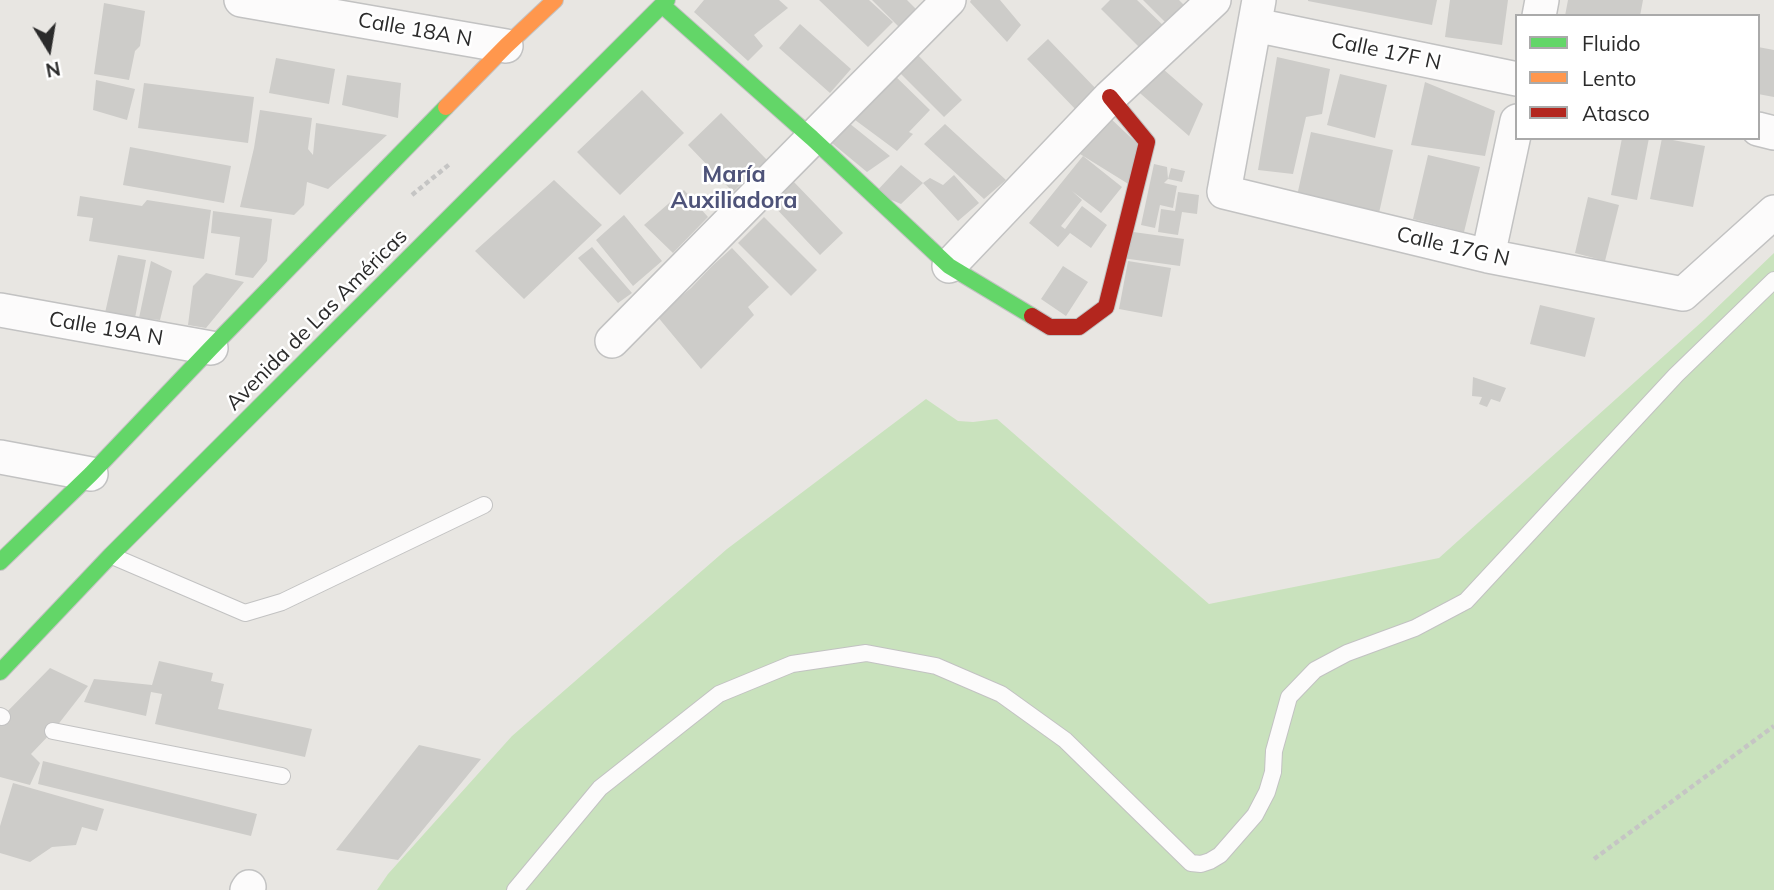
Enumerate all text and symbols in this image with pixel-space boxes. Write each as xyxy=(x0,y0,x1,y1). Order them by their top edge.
street label: Calle 18A N xyxy=(356,8,474,52)
north arrow xyxy=(14,14,84,84)
legend xyxy=(1515,14,1760,140)
street label: Calle 17F N xyxy=(1329,28,1443,76)
text: Fluido xyxy=(1582,30,1641,56)
text: N xyxy=(44,56,62,83)
text: Lento xyxy=(1582,65,1636,91)
text: Atasco xyxy=(1582,100,1650,126)
district label: María Auxiliadora xyxy=(671,161,797,215)
street label: Calle 17G N xyxy=(1394,222,1512,272)
street label: Avenida de Las Américas xyxy=(221,224,413,416)
street label: Calle 19A N xyxy=(47,307,165,351)

